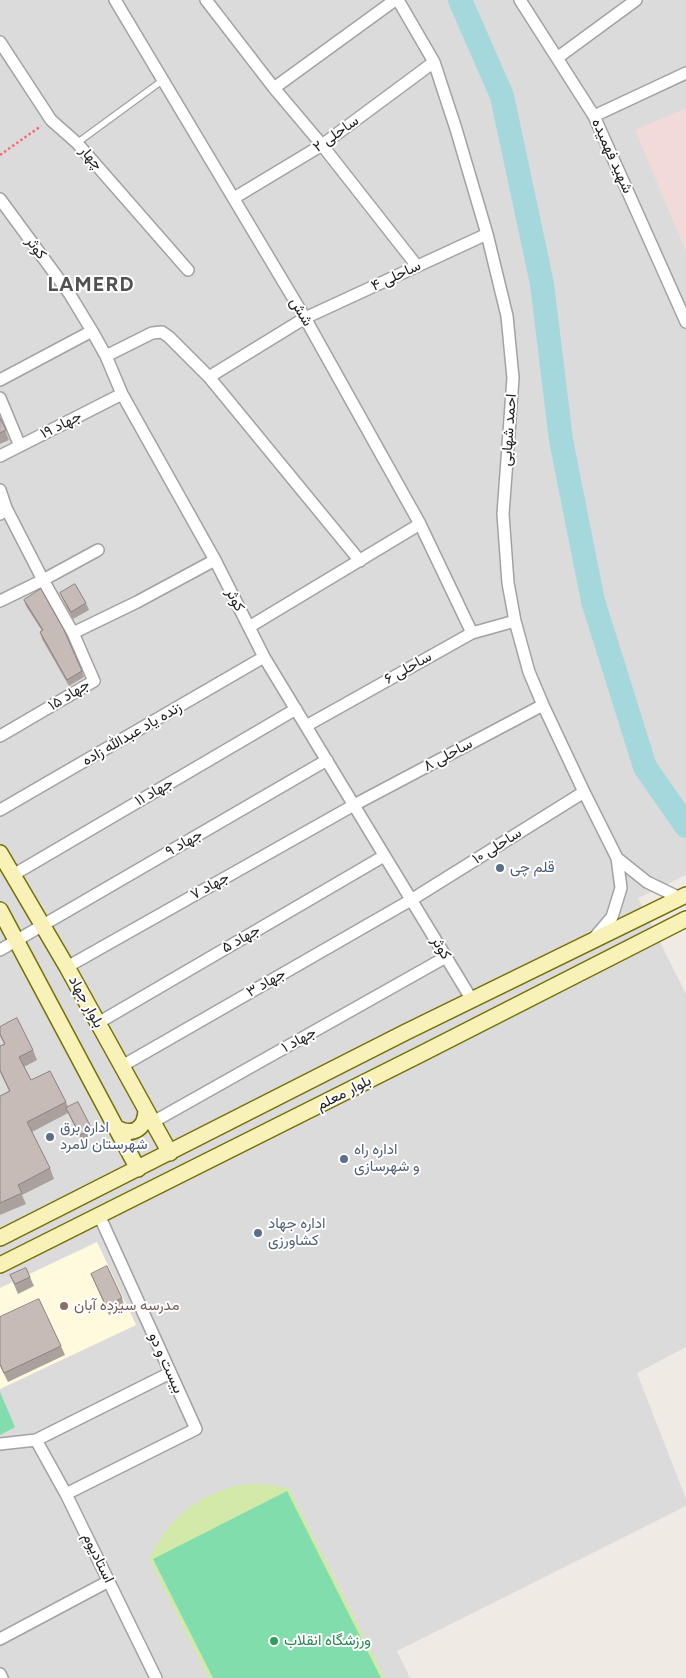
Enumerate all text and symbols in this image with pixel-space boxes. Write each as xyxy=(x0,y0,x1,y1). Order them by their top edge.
street label: ساحلی ۲ xyxy=(310,112,362,156)
street label: شهید فهمیده xyxy=(588,116,636,196)
street label: چهار xyxy=(75,142,107,174)
street label: کوثر xyxy=(22,233,50,263)
street label: ساحلی ۴ xyxy=(368,257,424,295)
district label: LAMERD xyxy=(47,273,135,297)
street label: شش xyxy=(286,294,316,330)
street label: احمد شهابی xyxy=(497,393,521,467)
street label: جهاد ۱۹ xyxy=(37,407,85,443)
street label: کوثر xyxy=(222,585,248,615)
street label: ساحلی ۶ xyxy=(381,648,435,688)
street label: جهاد ۱۵ xyxy=(45,675,93,715)
street label: زنده یاد عبدالله زاده xyxy=(79,698,185,770)
street label: ساحلی ۸ xyxy=(420,735,476,775)
street label: جهاد ۱۱ xyxy=(132,774,176,810)
street label: ساحلی ۱۰ xyxy=(469,824,525,868)
street label: جهاد ۹ xyxy=(162,825,206,861)
place label: قلم چی xyxy=(510,859,555,877)
marker: قلم چی xyxy=(494,862,506,874)
street label: جهاد ۷ xyxy=(188,868,232,904)
street label: جهاد ۵ xyxy=(219,921,263,957)
street label: کوثر xyxy=(427,933,455,963)
street label: جهاد ۳ xyxy=(243,965,289,1001)
street label: بلوار جهاد xyxy=(64,973,108,1031)
street label: جهاد ۱ xyxy=(279,1023,319,1057)
street label: بلوار معلم xyxy=(314,1072,374,1114)
place label: اداره برق شهرستان لامرد xyxy=(60,1119,148,1154)
marker: اداره برق شهرستان لامرد xyxy=(44,1131,56,1143)
place label: اداره راه و شهرسازی xyxy=(354,1141,420,1176)
marker: اداره راه و شهرسازی xyxy=(338,1153,350,1165)
place label: اداره جهاد کشاورزی xyxy=(268,1215,325,1250)
marker: اداره جهاد کشاورزی xyxy=(252,1227,264,1239)
place label: مدرسه سیزده آبان xyxy=(74,1297,180,1315)
marker: مدرسه سیزده آبان xyxy=(58,1300,70,1312)
street label: بیست و دو xyxy=(145,1330,187,1396)
street label: استادیوم xyxy=(78,1530,118,1586)
place label: ورزشگاه انقلاب xyxy=(284,1632,371,1650)
marker: ورزشگاه انقلاب xyxy=(268,1635,280,1647)

